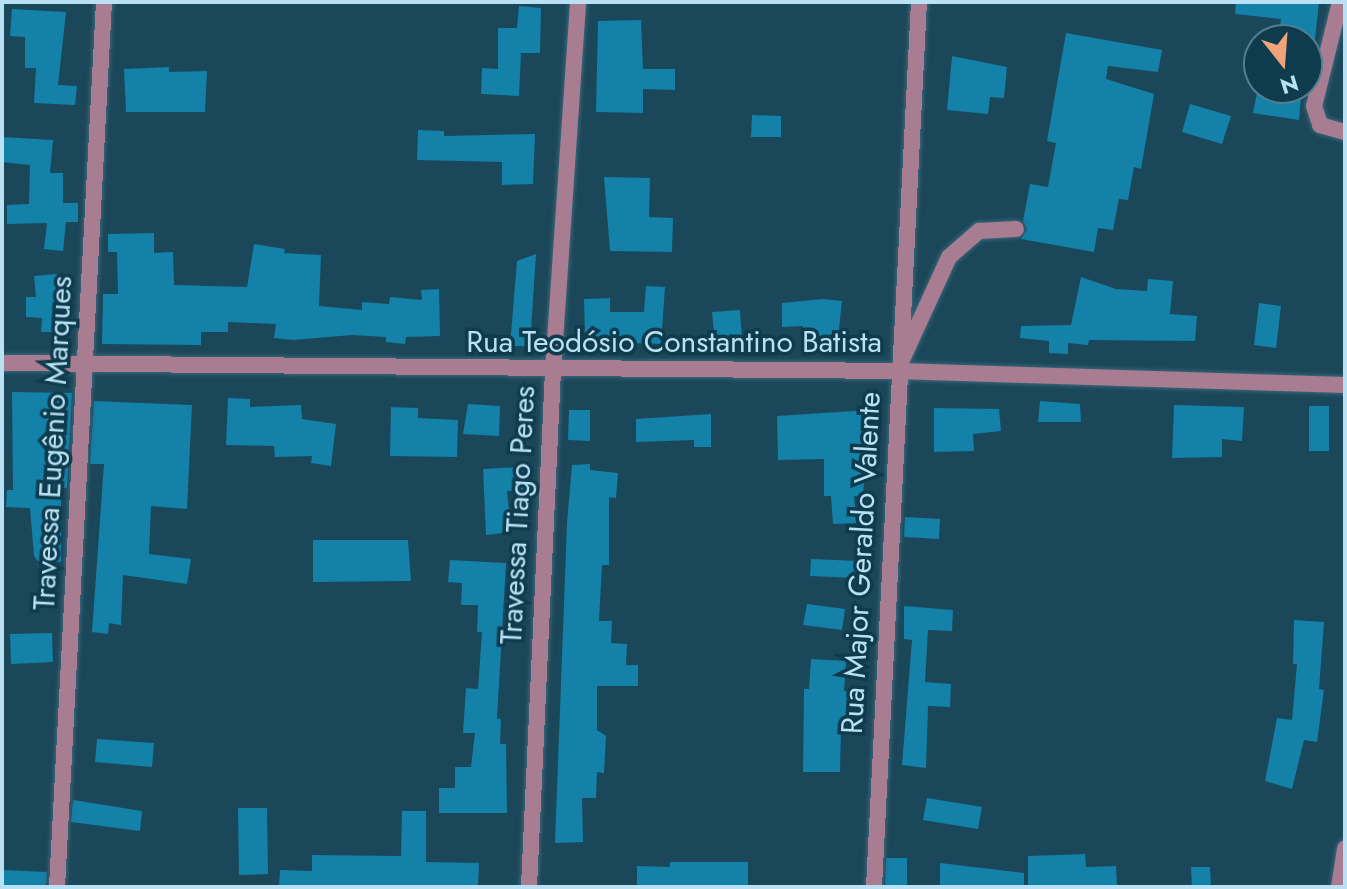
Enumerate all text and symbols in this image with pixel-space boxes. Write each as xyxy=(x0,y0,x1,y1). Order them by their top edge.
north arrow xyxy=(1243,24,1323,104)
text: N xyxy=(1276,67,1302,103)
street label: Travessa Eugênio Marques xyxy=(26,275,80,611)
street label: Rua Teodósio Constantino Batista xyxy=(466,324,882,360)
street label: Travessa Tiago Peres xyxy=(493,385,543,645)
street label: Rua Major Geraldo Valente xyxy=(834,391,888,735)

